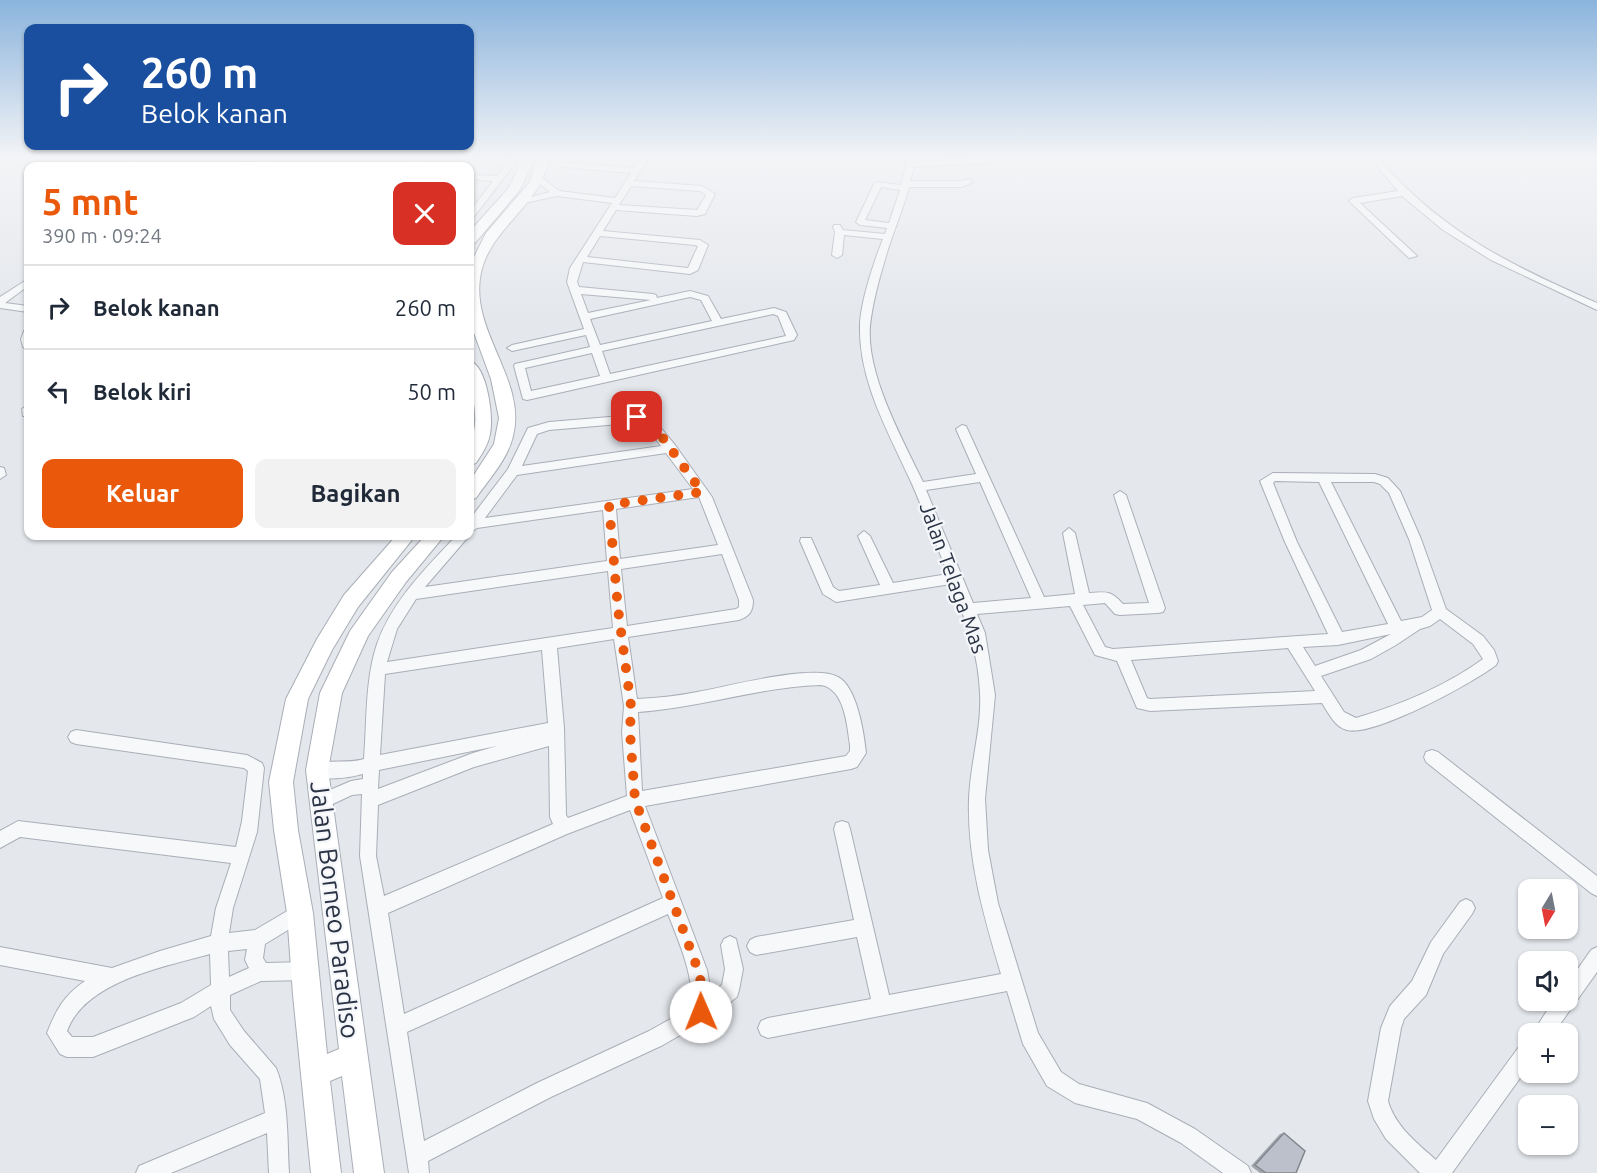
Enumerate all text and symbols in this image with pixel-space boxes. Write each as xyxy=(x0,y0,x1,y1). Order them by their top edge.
icon: right xyxy=(42,48,120,126)
text: 260 m xyxy=(141,49,258,96)
text: Belok kanan xyxy=(141,98,288,128)
text: 5 mnt xyxy=(42,181,138,222)
button: close xyxy=(393,182,456,245)
text: 390 m · 09:24 xyxy=(42,224,162,247)
icon: right xyxy=(42,291,75,324)
text: Belok kanan xyxy=(93,295,220,320)
text: 260 m xyxy=(395,295,456,320)
icon: left xyxy=(42,375,75,408)
text: Belok kiri xyxy=(93,379,191,404)
text: 50 m xyxy=(407,379,456,404)
pin xyxy=(611,391,662,442)
icon: arrive xyxy=(620,400,653,433)
button: Keluar xyxy=(42,459,243,528)
button: Bagikan xyxy=(255,459,456,528)
street label: Jalan Telaga Mas xyxy=(916,499,992,656)
street label: Jalan Borneo Paradiso xyxy=(305,780,366,1040)
north arrow xyxy=(1518,879,1578,939)
map controls xyxy=(1518,879,1578,1155)
button: sound xyxy=(1518,951,1578,1011)
position arrow xyxy=(669,980,733,1044)
button: + xyxy=(1518,1023,1578,1083)
button: − xyxy=(1518,1095,1578,1155)

